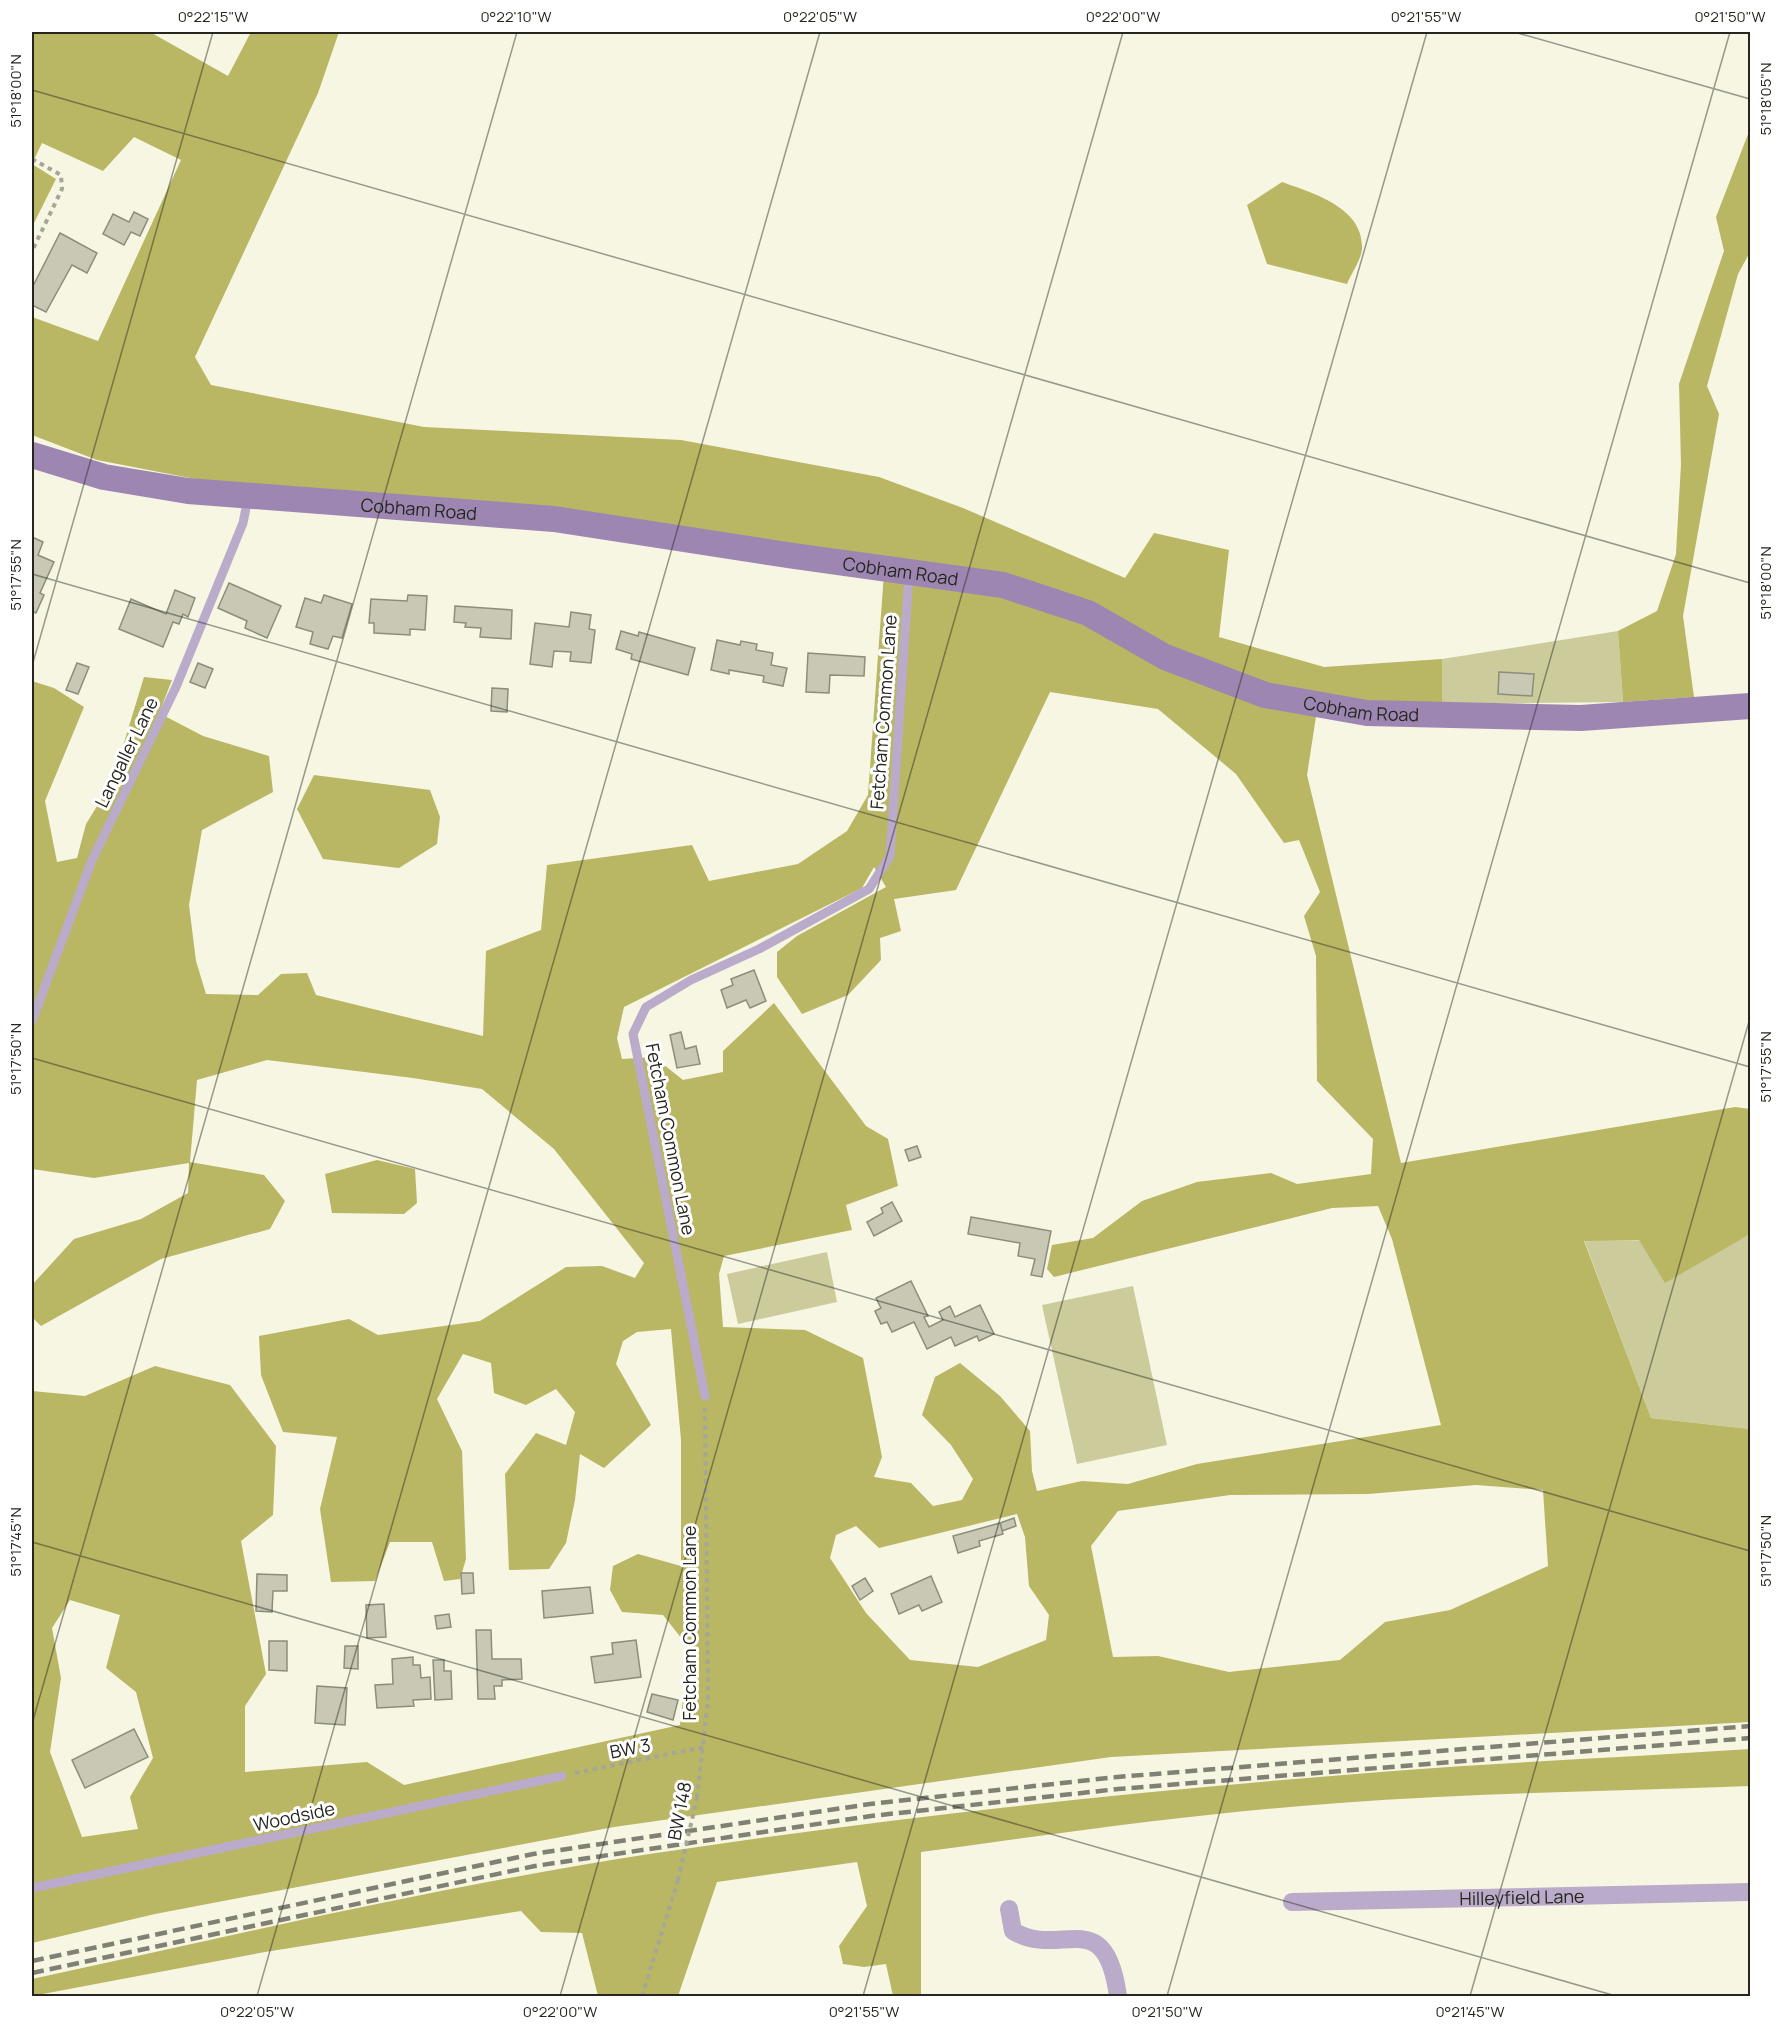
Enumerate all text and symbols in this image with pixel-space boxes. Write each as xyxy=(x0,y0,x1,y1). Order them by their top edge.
text: 0°22'15"W xyxy=(178,6,248,27)
text: 0°22'10"W xyxy=(480,6,552,27)
text: 0°22'05"W xyxy=(783,6,857,27)
text: 0°22'00"W xyxy=(1086,6,1160,27)
text: 0°21'55"W xyxy=(1391,6,1461,27)
text: 0°21'50"W xyxy=(1694,6,1766,27)
text: 51°18'00"N xyxy=(5,54,26,128)
text: 51°18'05"N xyxy=(1755,63,1776,135)
street label: Cobham Road xyxy=(360,492,478,525)
text: 51°17'55"N xyxy=(5,539,26,611)
text: 51°18'00"N xyxy=(1755,546,1776,620)
street label: Cobham Road xyxy=(841,551,960,591)
street label: Fetcham Common Lane xyxy=(864,614,902,810)
street label: Cobham Road xyxy=(1302,690,1419,726)
street label: Langaller Lane xyxy=(89,693,163,811)
text: 51°17'50"N xyxy=(5,1023,26,1095)
text: 51°17'55"N xyxy=(1755,1031,1776,1103)
street label: Fetcham Common Lane xyxy=(641,1041,701,1237)
text: 51°17'45"N xyxy=(5,1507,26,1577)
text: 51°17'50"N xyxy=(1755,1515,1776,1587)
street label: Fetcham Common Lane xyxy=(677,1526,701,1720)
street label: BW 3 xyxy=(608,1732,652,1764)
street label: BW 148 xyxy=(662,1780,696,1842)
street label: Woodside xyxy=(251,1796,337,1836)
street label: Hilleyfield Lane xyxy=(1459,1884,1585,1910)
text: 0°22'05"W xyxy=(220,2001,294,2022)
text: 0°22'00"W xyxy=(523,2001,597,2022)
text: 0°21'55"W xyxy=(829,2001,899,2022)
text: 0°21'50"W xyxy=(1131,2001,1203,2022)
text: 0°21'45"W xyxy=(1435,2001,1505,2022)

